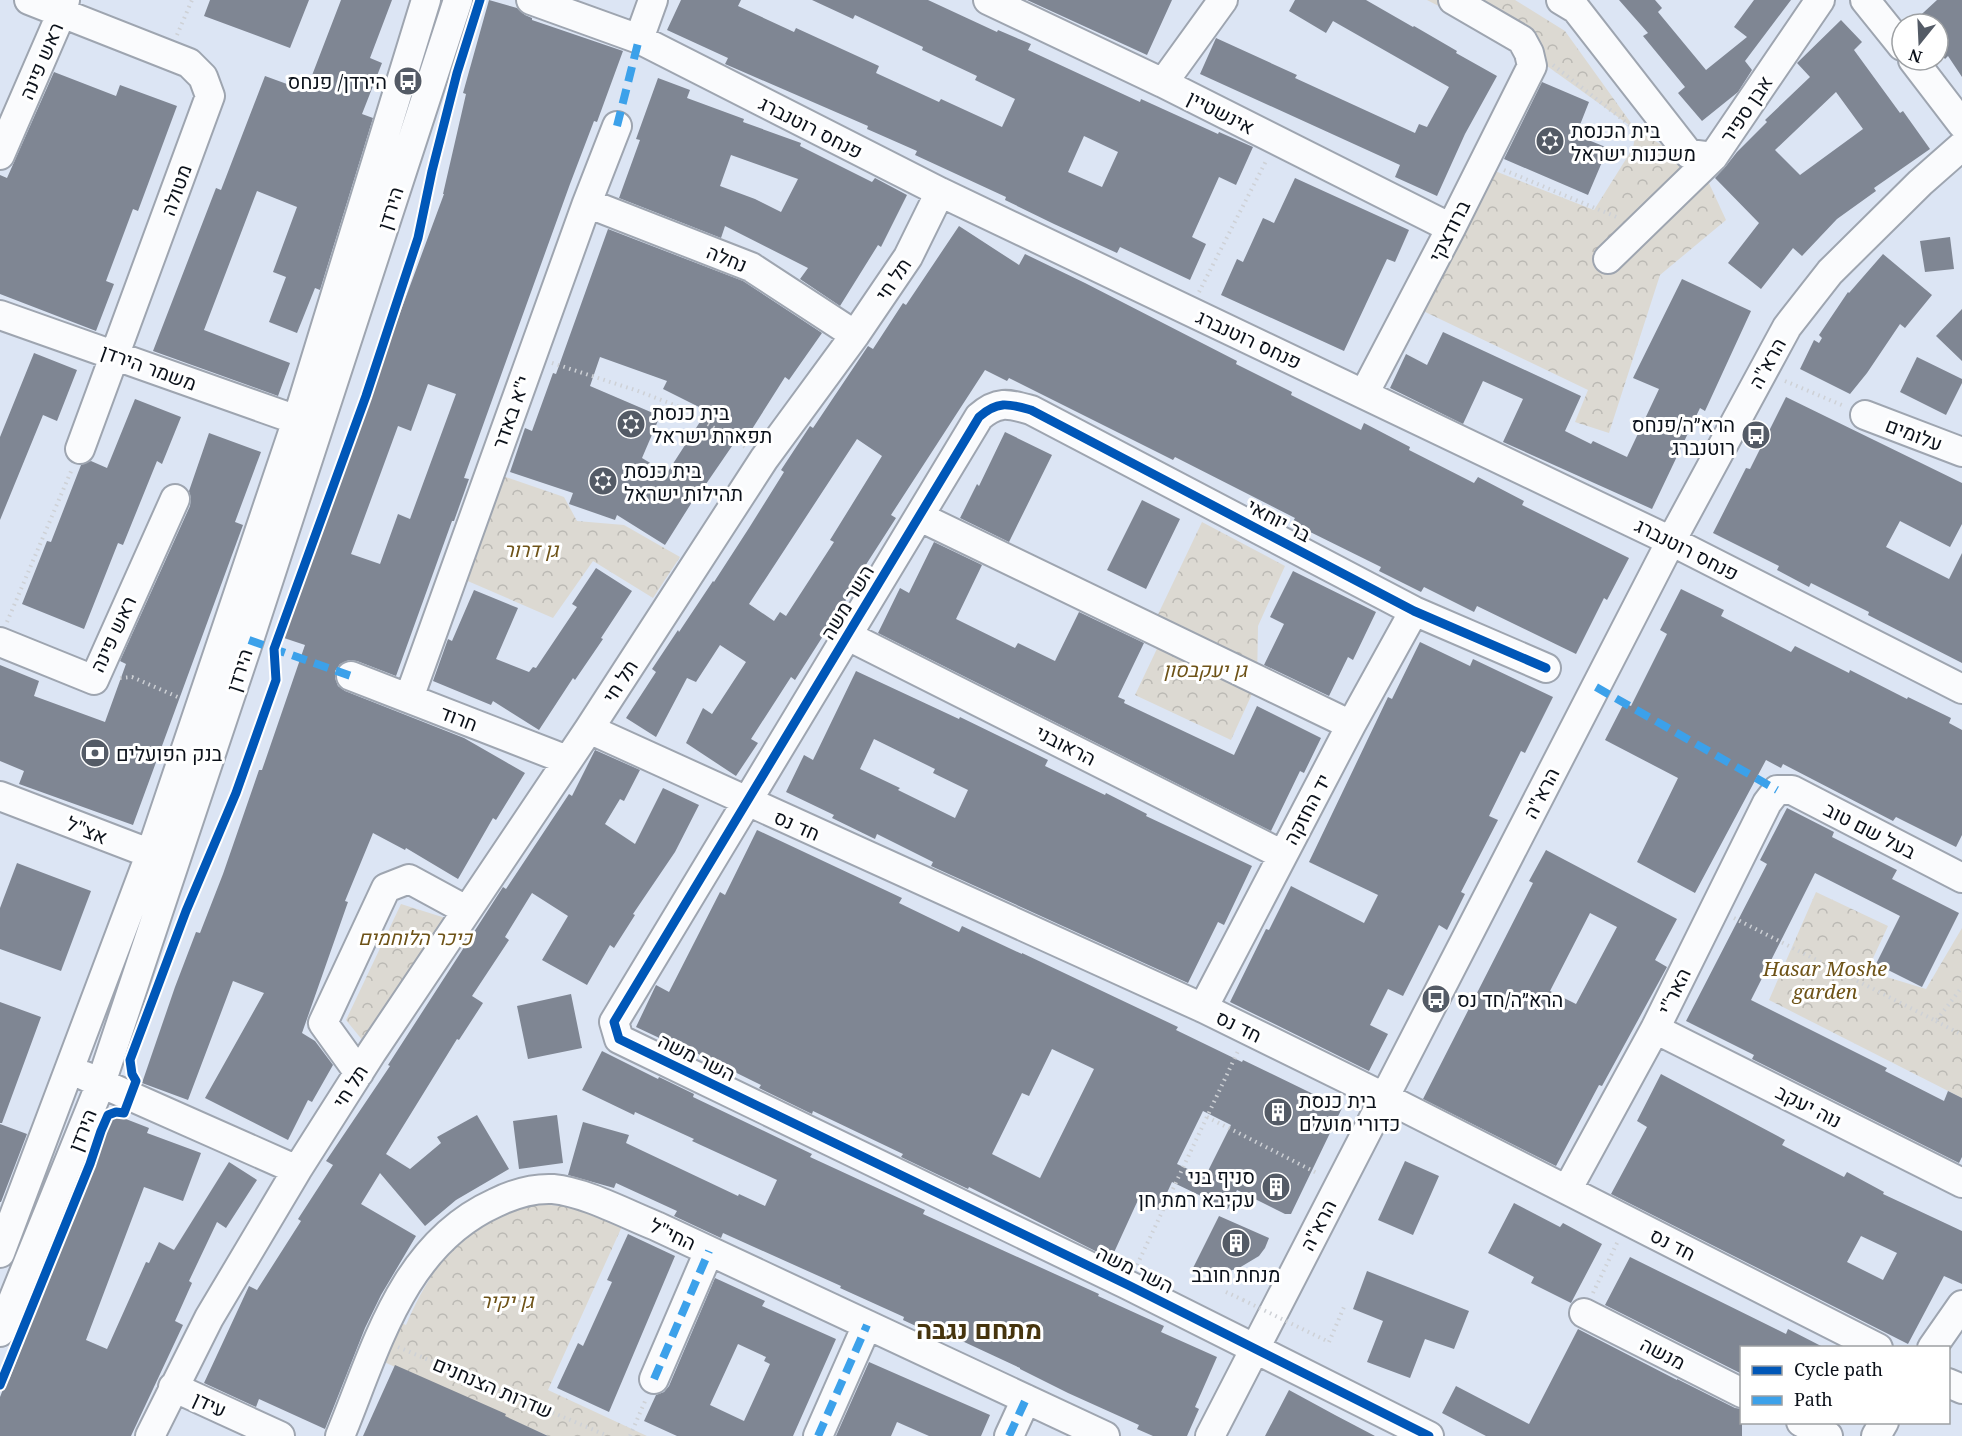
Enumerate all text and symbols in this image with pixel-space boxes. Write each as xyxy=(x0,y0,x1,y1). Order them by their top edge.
north arrow xyxy=(1890,12,1950,72)
street label: ראש פינה xyxy=(13,18,69,104)
text: N xyxy=(1906,44,1925,69)
bus stop icon: הירדן/ פנחס xyxy=(392,65,424,97)
place label: הירדן/ פנחס xyxy=(288,68,387,95)
street label: אבן ספיר xyxy=(1714,70,1778,148)
street label: אינשטיין xyxy=(1183,84,1259,140)
street label: פנחס רוטנברג xyxy=(754,89,868,165)
place label: בית הכנסת משכנות ישראל xyxy=(1571,117,1696,167)
synagogue icon: בית הכנסת משכנות ישראל xyxy=(1534,125,1566,157)
street label: מטולה xyxy=(154,161,198,219)
street label: הירדן xyxy=(370,183,410,233)
street label: ברודצקי xyxy=(1422,195,1476,267)
street label: נחלה xyxy=(703,238,751,278)
street label: תל חי xyxy=(869,252,917,306)
street label: פנחס רוטנברג xyxy=(1192,303,1306,375)
street label: הרא"ה xyxy=(1742,333,1792,393)
street label: משמר הירדן xyxy=(97,337,201,397)
street label: י"א באדר xyxy=(485,372,537,452)
place label: בית כנסת תפארת ישראל xyxy=(652,399,772,449)
synagogue icon: בית כנסת תפארת ישראל xyxy=(615,408,647,440)
place label: הרא״ה/פנחס רוטנברג xyxy=(1632,411,1735,461)
street label: עלומים xyxy=(1882,411,1946,457)
bus stop icon: הרא״ה/פנחס רוטנברג xyxy=(1740,419,1772,451)
place label: בית כנסת תהילות ישראל xyxy=(624,457,743,507)
synagogue icon: בית כנסת תהילות ישראל xyxy=(587,465,619,497)
street label: בר יוחאי xyxy=(1242,492,1316,548)
street label: פנחס רוטנברג xyxy=(1630,511,1744,587)
park label: גן דרור xyxy=(504,536,560,563)
street label: השר משה xyxy=(814,559,880,645)
street label: ראש פינה xyxy=(84,591,142,677)
street label: הירדן xyxy=(219,645,259,695)
street label: תל חי xyxy=(596,654,644,708)
park label: גן יעקבסון xyxy=(1163,656,1248,683)
street label: חרוד xyxy=(436,699,482,737)
street label: הראובני xyxy=(1031,718,1101,772)
bank icon: בנק הפועלים xyxy=(79,737,111,769)
place label: בנק הפועלים xyxy=(116,740,223,767)
street label: הרא"ה xyxy=(1517,763,1565,823)
street label: יד החזקה xyxy=(1277,769,1337,849)
street label: בעל שם טוב xyxy=(1819,795,1921,865)
street label: חד נס xyxy=(770,803,824,847)
street label: אצ"ל xyxy=(62,810,112,850)
park label: כיכר הלוחמים xyxy=(358,924,473,951)
park label: Hasar Moshe garden xyxy=(1762,955,1887,1005)
street label: האר"י xyxy=(1651,963,1697,1019)
bus stop icon: הרא״ה/חד נס xyxy=(1420,983,1452,1015)
place label: הרא״ה/חד נס xyxy=(1457,986,1563,1013)
street label: חד נס xyxy=(1212,1003,1266,1049)
street label: השר משה xyxy=(654,1027,740,1087)
street label: תל חי xyxy=(326,1059,374,1113)
street label: נוה יעקב xyxy=(1771,1078,1847,1134)
place label: בית כנסת כדורי מועלם xyxy=(1299,1087,1400,1137)
building icon: בית כנסת כדורי מועלם xyxy=(1262,1096,1294,1128)
street label: הירדן xyxy=(61,1105,103,1155)
place label: סניף בני עקיבא רמת חן xyxy=(1138,1163,1255,1213)
building icon: סניף בני עקיבא רמת חן xyxy=(1260,1171,1292,1203)
street label: הרא"ה xyxy=(1294,1195,1342,1255)
street label: החי"ל xyxy=(645,1212,701,1256)
street label: חד נס xyxy=(1646,1221,1700,1267)
building icon: מנחת חובב xyxy=(1220,1227,1252,1259)
street label: השר משה xyxy=(1092,1239,1178,1299)
place label: מנחת חובב xyxy=(1192,1261,1280,1288)
park label: גן יקיר xyxy=(480,1287,535,1314)
district label: מתחם נגבה xyxy=(916,1311,1042,1347)
street label: מנשה xyxy=(1636,1330,1690,1376)
legend xyxy=(1740,1346,1950,1424)
street label: שדרות הצנחנים xyxy=(429,1350,557,1424)
text: Cycle path xyxy=(1794,1357,1883,1381)
street label: עידן xyxy=(189,1385,231,1423)
text: Path xyxy=(1794,1387,1833,1411)

